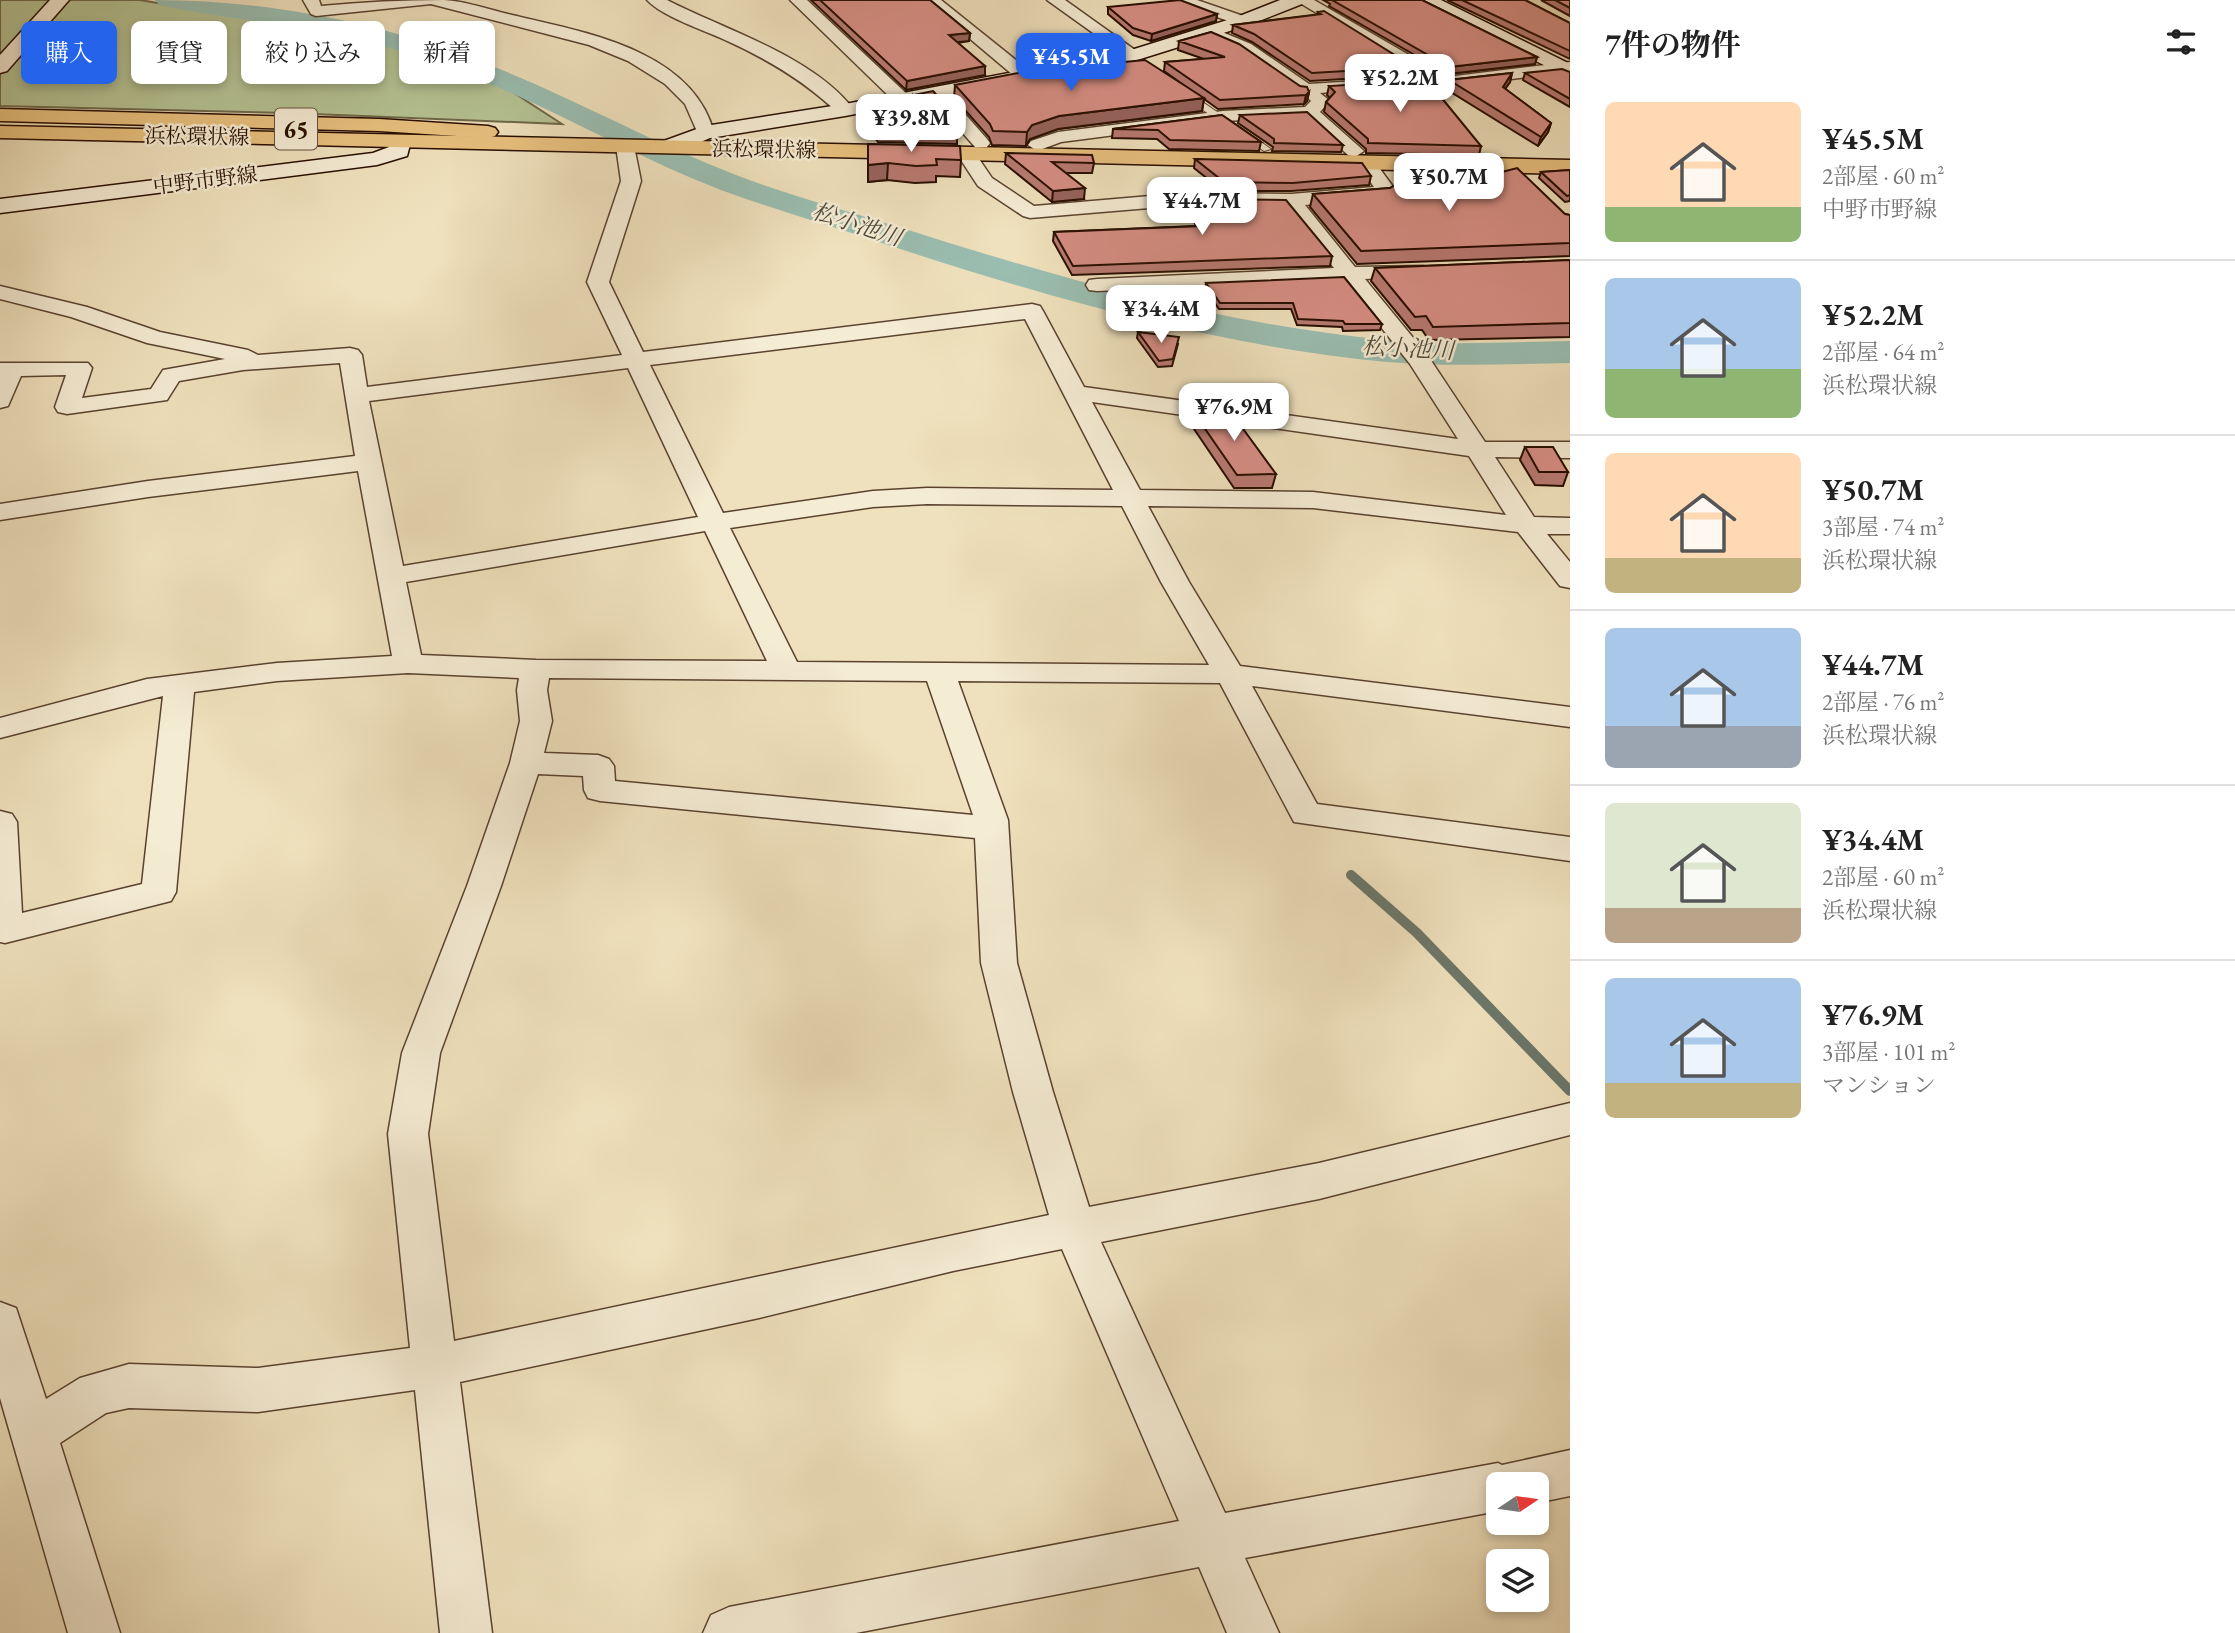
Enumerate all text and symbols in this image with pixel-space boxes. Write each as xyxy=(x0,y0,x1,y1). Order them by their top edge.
chip: 購入 xyxy=(21,21,117,84)
chip: 賃貸 xyxy=(131,21,227,84)
chip: 絞り込み xyxy=(241,21,385,84)
chip: 新着 xyxy=(399,21,495,84)
icon: filters xyxy=(2162,23,2200,61)
text: 7件の物件 xyxy=(1605,25,1741,64)
pin: ¥45.5M xyxy=(1014,34,1128,93)
text: ¥45.5M xyxy=(1032,41,1110,71)
pin: ¥52.2M xyxy=(1343,54,1457,114)
text: ¥52.2M xyxy=(1361,62,1439,92)
pin: ¥39.8M xyxy=(854,94,968,154)
text: ¥39.8M xyxy=(872,102,950,132)
road number: 65 xyxy=(275,108,317,149)
text: ¥45.5M xyxy=(1822,119,1924,158)
street label: 浜松環状線 xyxy=(144,122,250,150)
icon: home xyxy=(1661,130,1745,214)
street label: 浜松環状線 xyxy=(711,135,817,163)
pin: ¥50.7M xyxy=(1392,154,1506,213)
street label: 中野市野線 xyxy=(151,160,259,200)
text: ¥50.7M xyxy=(1410,161,1488,191)
text: 2部屋 · 60 m² xyxy=(1822,161,1944,191)
pin: ¥44.7M xyxy=(1145,177,1259,237)
text: ¥44.7M xyxy=(1163,185,1241,215)
text: 中野市野線 xyxy=(1822,194,1937,224)
water label: 松小池川 xyxy=(809,196,908,253)
pin: ¥34.4M xyxy=(1104,286,1218,345)
text: ¥34.4M xyxy=(1122,293,1200,323)
text: ¥52.2M xyxy=(1822,295,1924,334)
icon: home xyxy=(1661,306,1745,390)
water label: 松小池川 xyxy=(1361,331,1458,366)
text: 2部屋 · 64 m² xyxy=(1822,337,1944,367)
text: 浜松環状線 xyxy=(1822,370,1937,400)
pin: ¥76.9M xyxy=(1177,384,1291,443)
text: ¥76.9M xyxy=(1195,391,1273,421)
text: ¥50.7M xyxy=(1822,470,1924,509)
icon: home xyxy=(1661,481,1745,565)
text: 3部屋 · 74 m² xyxy=(1822,512,1944,542)
text: 浜松環状線 xyxy=(1822,545,1937,575)
text: ¥44.7M xyxy=(1822,645,1924,684)
icon: home xyxy=(1661,656,1745,740)
text: 2部屋 · 76 m² xyxy=(1822,687,1944,717)
text: 浜松環状線 xyxy=(1822,720,1937,750)
text: ¥34.4M xyxy=(1822,820,1924,859)
icon: home xyxy=(1661,831,1745,915)
text: 2部屋 · 60 m² xyxy=(1822,862,1944,892)
text: 浜松環状線 xyxy=(1822,895,1937,925)
text: ¥76.9M xyxy=(1822,995,1924,1034)
icon: home xyxy=(1661,1006,1745,1090)
text: 3部屋 · 101 m² xyxy=(1822,1037,1955,1067)
text: マンション xyxy=(1822,1070,1936,1100)
north arrow xyxy=(1486,1472,1549,1535)
map controls xyxy=(1486,1472,1549,1612)
button: layers xyxy=(1486,1549,1549,1612)

